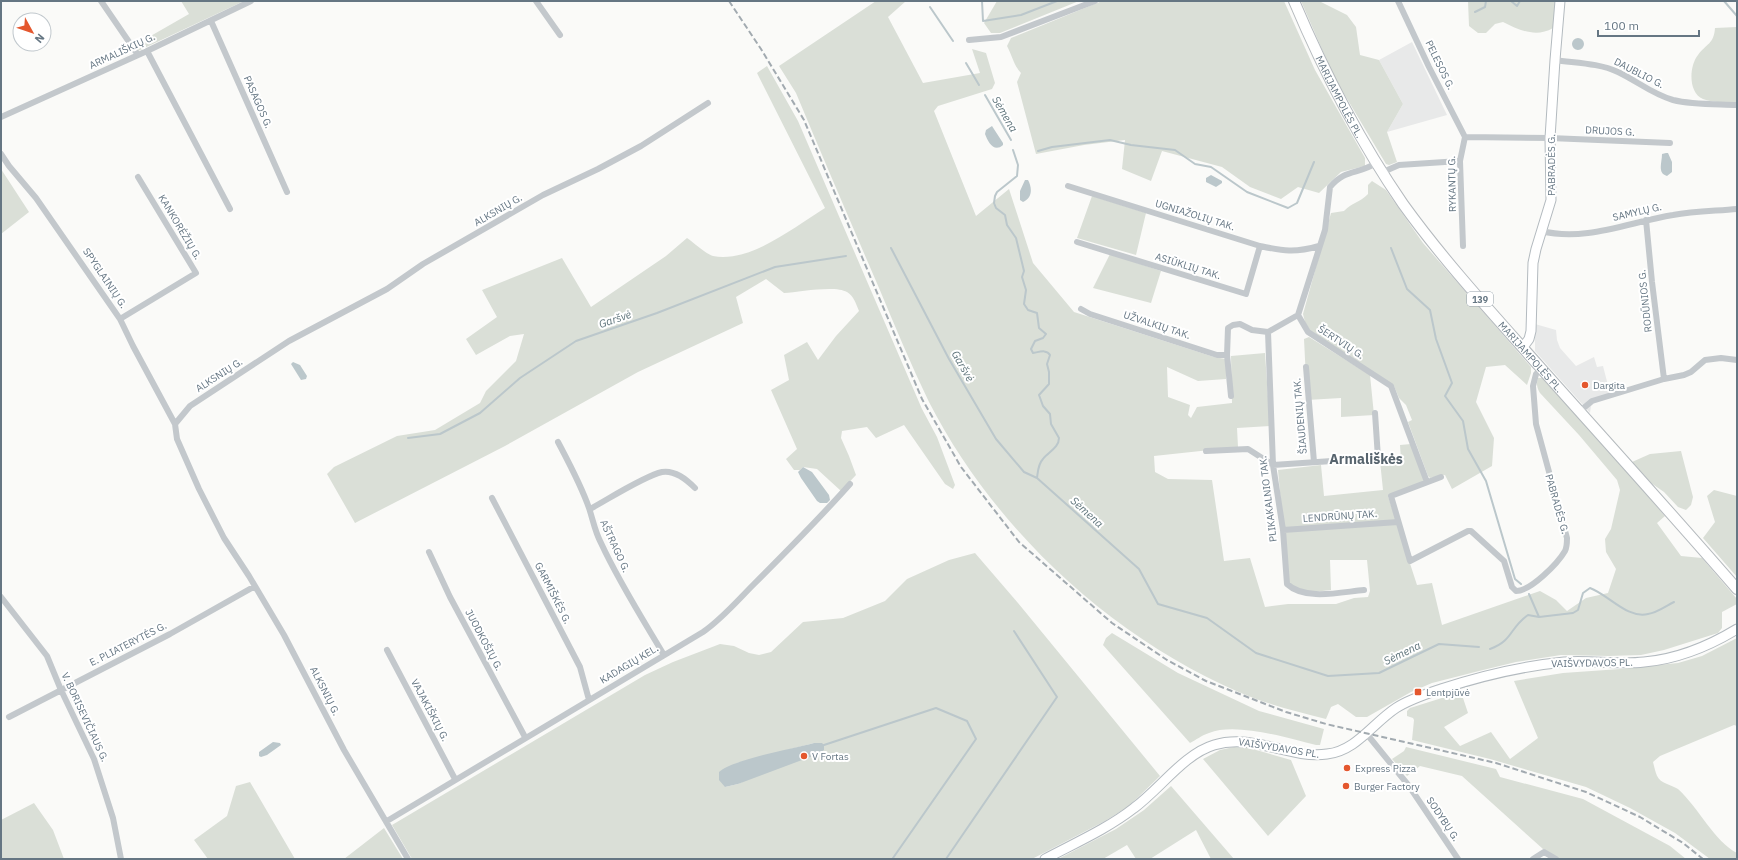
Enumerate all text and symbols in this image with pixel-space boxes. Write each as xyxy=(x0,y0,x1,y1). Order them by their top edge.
north arrow xyxy=(12,12,52,52)
scale bar xyxy=(1598,12,1699,38)
text: 100 m xyxy=(1604,18,1639,33)
street label: ARMALIŠKIŲ G. xyxy=(87,30,157,72)
text: N xyxy=(32,31,48,46)
street label: PELESOS G. xyxy=(1422,38,1458,92)
street label: MARIJAMPOLĖS PL. xyxy=(1313,54,1366,140)
street label: DAUBLIO G. xyxy=(1612,55,1666,91)
street label: PASAGOS G. xyxy=(241,74,275,130)
water label: Sėmena xyxy=(989,93,1021,135)
street label: DRUJOS G. xyxy=(1585,123,1635,139)
street label: PABRADĖS G. xyxy=(1545,134,1558,196)
street label: RYKANTŲ G. xyxy=(1445,156,1459,212)
street label: ALKSNIŲ G. xyxy=(472,191,524,229)
street label: KANKORĖŽIŲ G. xyxy=(155,192,205,262)
street label: UGNIAŽOLIŲ TAK. xyxy=(1154,197,1236,233)
street label: SAMYLŲ G. xyxy=(1611,200,1663,224)
street label: SPYGLAINIŲ G. xyxy=(80,245,130,311)
street label: ASIŪKLIŲ TAK. xyxy=(1154,250,1222,282)
street label: RODŪNIOS G. xyxy=(1635,269,1655,333)
road number: 139 xyxy=(1467,292,1493,306)
water label: Garšvė xyxy=(597,307,633,331)
street label: UŽVALKIŲ TAK. xyxy=(1122,308,1192,342)
street label: MARIJAMPOLĖS PL. xyxy=(1496,318,1566,395)
street label: ŠERTVIŲ G. xyxy=(1315,322,1367,362)
water label: Garšvė xyxy=(949,348,978,384)
street label: ALKSNIŲ G. xyxy=(193,355,245,395)
street label: ŠIAUDENIŲ TAK. xyxy=(1290,377,1310,455)
place label: Dargita xyxy=(1593,379,1626,392)
marker: Dargita xyxy=(1580,380,1590,390)
district label: Armališkės xyxy=(1329,450,1403,468)
street label: PLIKAKALNIO TAK. xyxy=(1256,455,1280,543)
street label: PABRADĖS G. xyxy=(1542,473,1572,535)
water label: Sėmena xyxy=(1068,494,1106,530)
street label: LENDRŪNŲ TAK. xyxy=(1302,507,1378,525)
street label: AŠTRAGO G. xyxy=(597,518,633,574)
street label: GARMIŠKĖS G. xyxy=(532,560,574,626)
street label: JUODKOŠIŲ G. xyxy=(462,607,506,673)
street label: E. PLIATERYTĖS G. xyxy=(87,619,169,669)
water label: Sėmena xyxy=(1381,638,1423,668)
street label: KADAGIŲ KEL. xyxy=(597,641,661,687)
street label: VAIŠVYDAVOS PL. xyxy=(1551,656,1633,670)
street label: ALKSNIŲ G. xyxy=(307,664,343,718)
street label: V. BORISEVIČIAUS G. xyxy=(59,670,111,764)
street label: VAJAKIŠKIŲ G. xyxy=(408,677,452,743)
place label: Lentpjūvė xyxy=(1426,686,1470,699)
marker: Lentpjūvė xyxy=(1413,687,1423,697)
street label: VAIŠVYDAVOS PL. xyxy=(1238,735,1320,761)
place label: V Fortas xyxy=(812,750,849,763)
marker: V Fortas xyxy=(799,751,809,761)
place label: Express Pizza xyxy=(1355,762,1417,775)
marker: Express Pizza xyxy=(1342,763,1352,773)
place label: Burger Factory xyxy=(1354,780,1420,793)
marker: Burger Factory xyxy=(1341,781,1351,791)
street label: SODYBŲ G. xyxy=(1423,794,1463,844)

